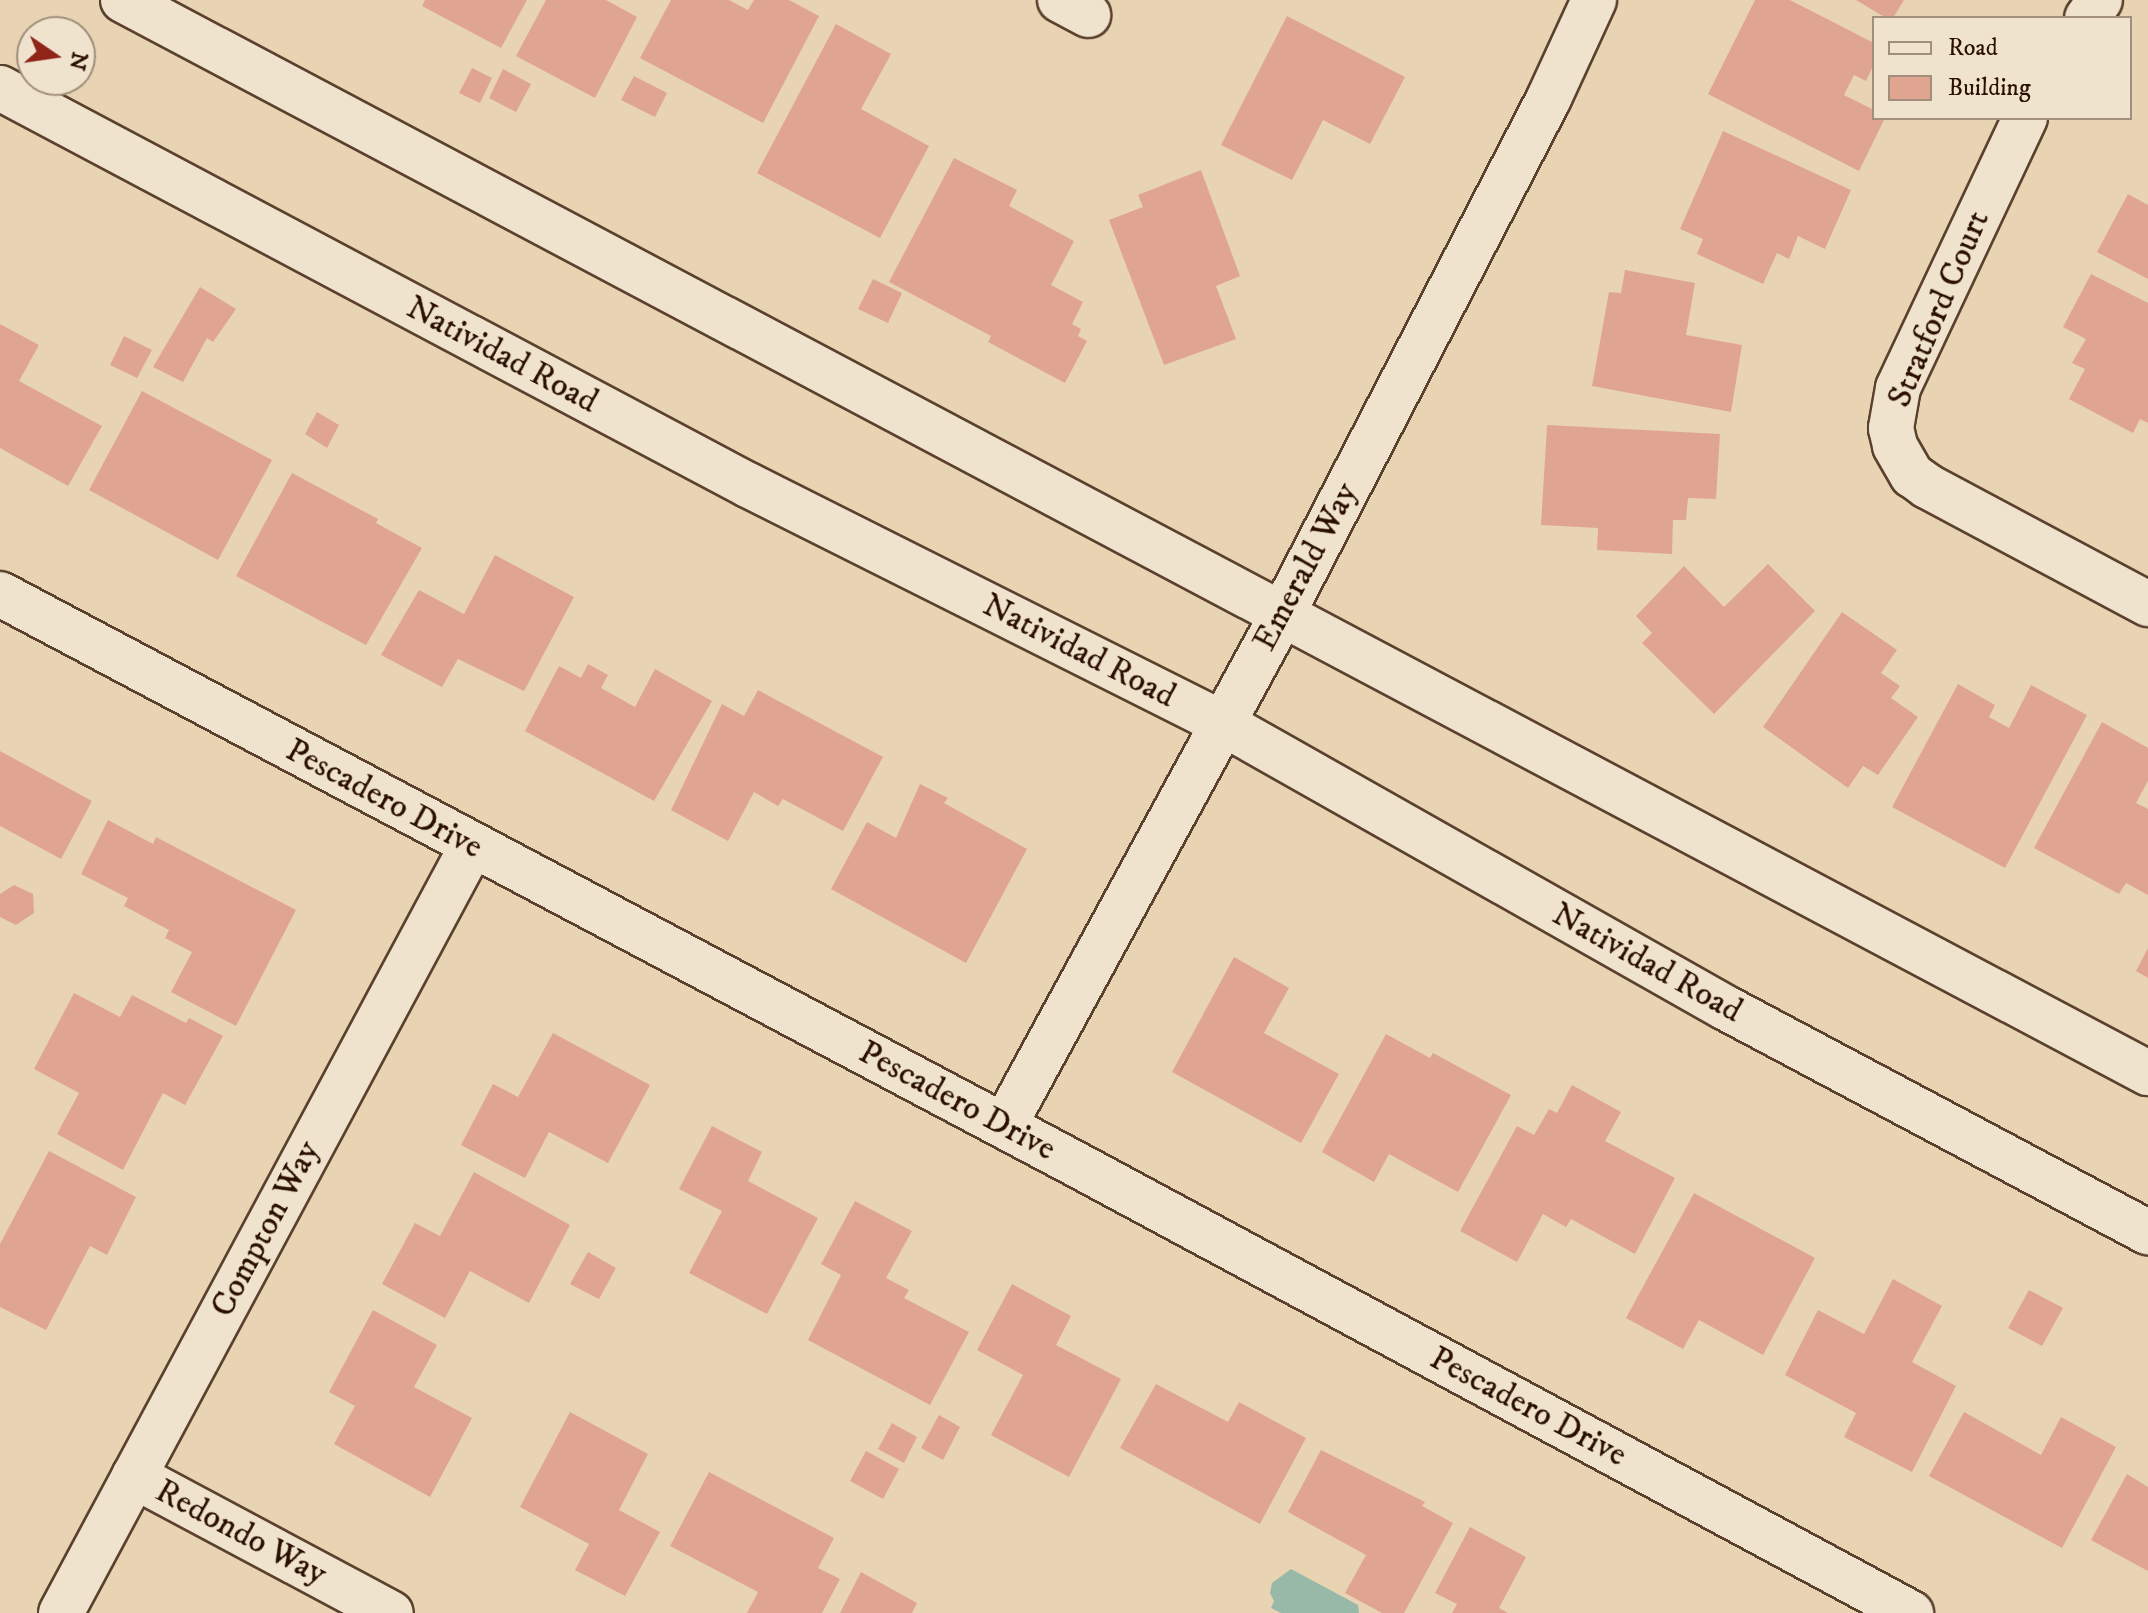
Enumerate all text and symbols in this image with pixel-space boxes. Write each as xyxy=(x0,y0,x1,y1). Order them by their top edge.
north arrow xyxy=(16,16,96,96)
legend xyxy=(1872,16,2132,120)
text: Road xyxy=(1948,33,1998,63)
text: N xyxy=(63,49,93,73)
text: Building xyxy=(1948,73,2031,103)
street label: Stratford Court xyxy=(1879,205,1999,413)
street label: Natividad Road xyxy=(399,287,605,423)
street label: Emerald Way xyxy=(1245,476,1367,658)
street label: Natividad Road xyxy=(976,585,1182,717)
street label: Pescadero Drive xyxy=(279,730,489,868)
street label: Natividad Road xyxy=(1545,894,1749,1032)
street label: Pescadero Drive xyxy=(852,1032,1062,1170)
street label: Compton Way xyxy=(203,1134,329,1324)
street label: Pescadero Drive xyxy=(1423,1338,1633,1476)
street label: Redondo Way xyxy=(148,1471,334,1595)

